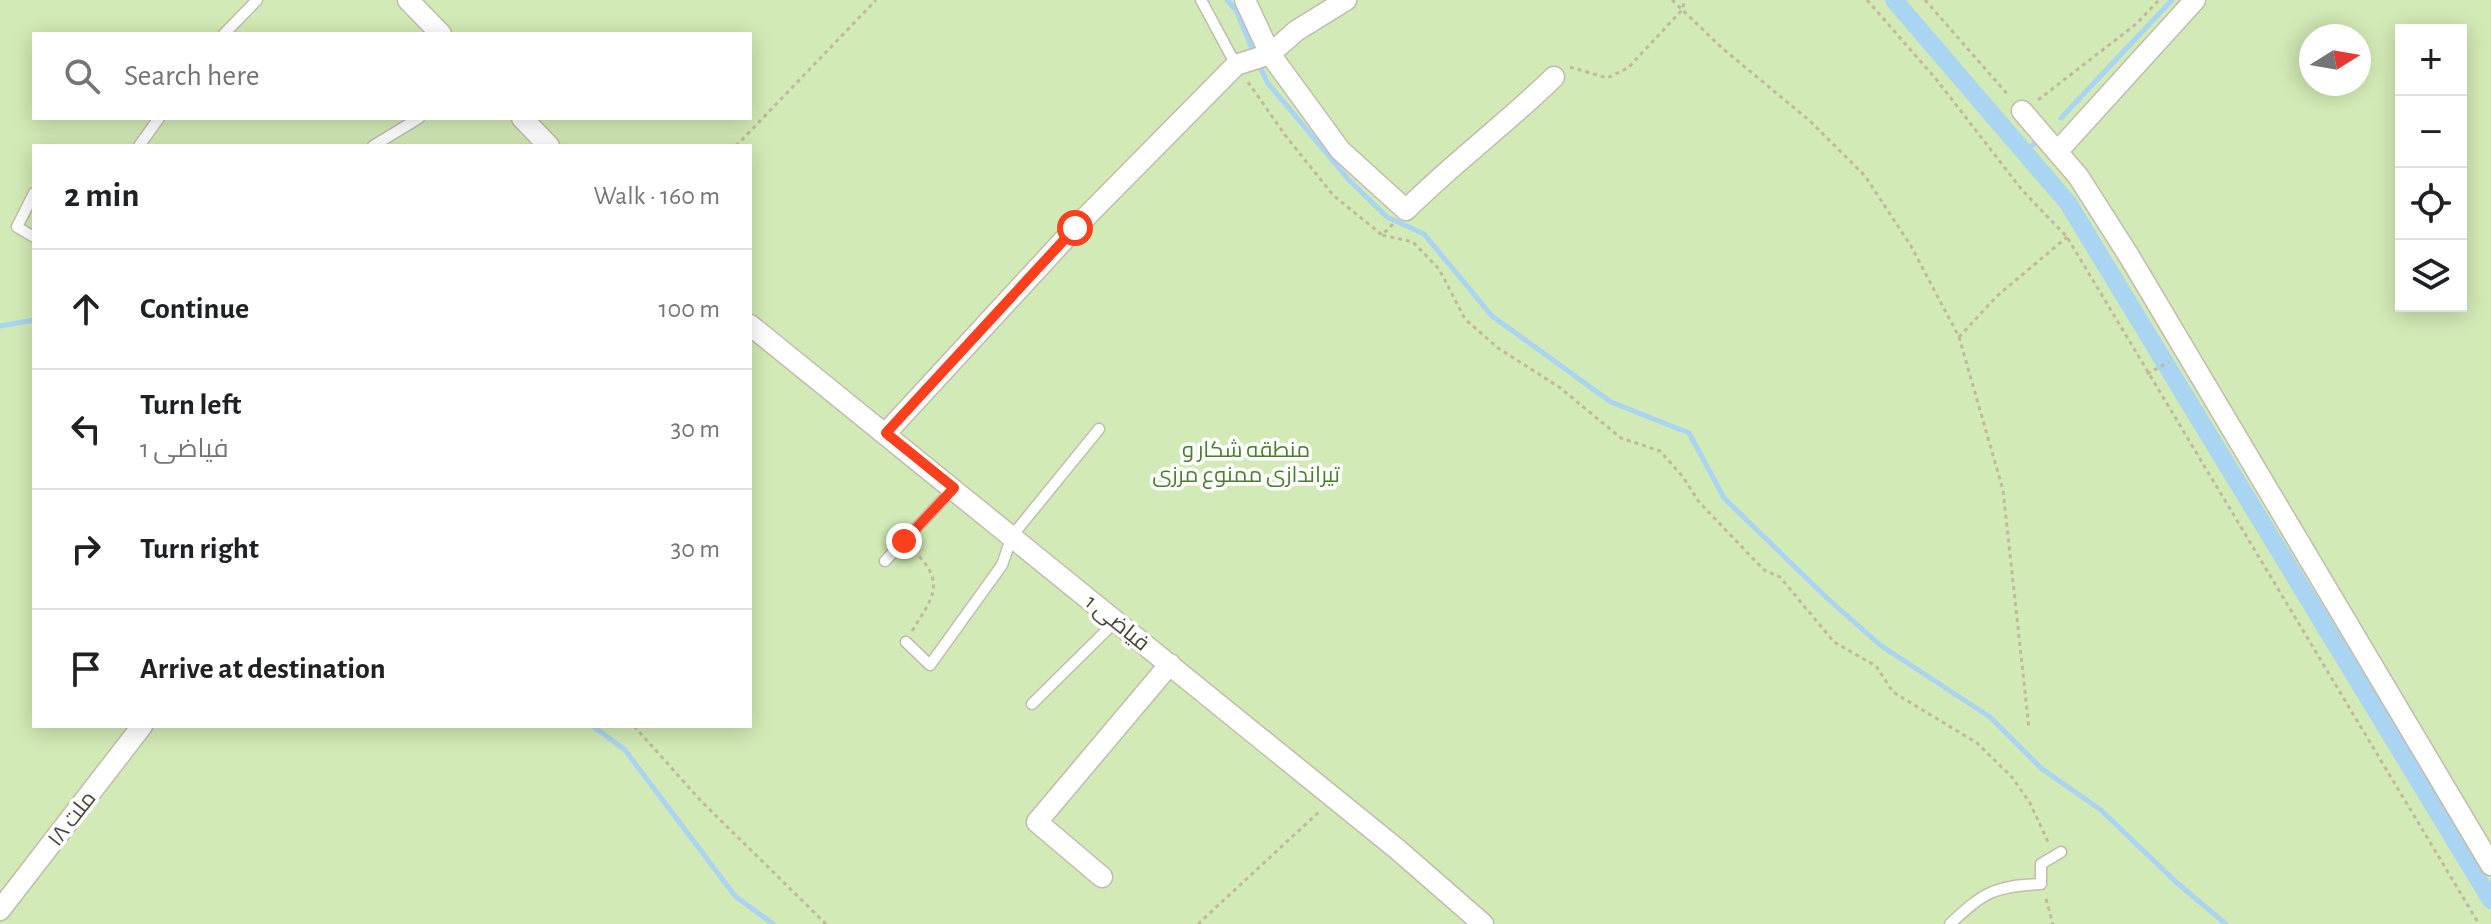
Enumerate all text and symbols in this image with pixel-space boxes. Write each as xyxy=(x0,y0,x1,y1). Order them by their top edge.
north arrow xyxy=(2299,24,2371,96)
map controls xyxy=(2395,24,2467,312)
button: + xyxy=(2395,24,2467,96)
search box xyxy=(32,32,752,120)
icon: search xyxy=(60,54,104,98)
text: Search here xyxy=(124,61,260,91)
button: − xyxy=(2395,96,2467,168)
button: locate xyxy=(2395,168,2467,240)
text: 2 min xyxy=(64,179,139,213)
text: Walk · 160 m xyxy=(593,183,720,209)
route start xyxy=(1057,210,1093,246)
button: layers xyxy=(2395,240,2467,312)
icon: ahead xyxy=(64,287,108,331)
text: Continue xyxy=(140,294,249,324)
text: 100 m xyxy=(659,296,720,322)
text: Turn left xyxy=(140,390,241,420)
icon: left xyxy=(64,407,108,451)
text: 30 m xyxy=(670,416,720,442)
text: فیاضی 1 xyxy=(140,436,229,462)
park label: منطقه شکار و تیراندازی ممنوع مرزی xyxy=(1152,439,1340,489)
route end xyxy=(886,523,922,559)
icon: right xyxy=(64,527,108,571)
text: Turn right xyxy=(140,534,259,564)
text: 30 m xyxy=(670,536,720,562)
street label: فیاضی 1 xyxy=(1080,591,1153,656)
icon: arrive xyxy=(64,647,108,691)
text: Arrive at destination xyxy=(140,654,386,684)
street label: ملت ۱۸ xyxy=(44,787,100,850)

